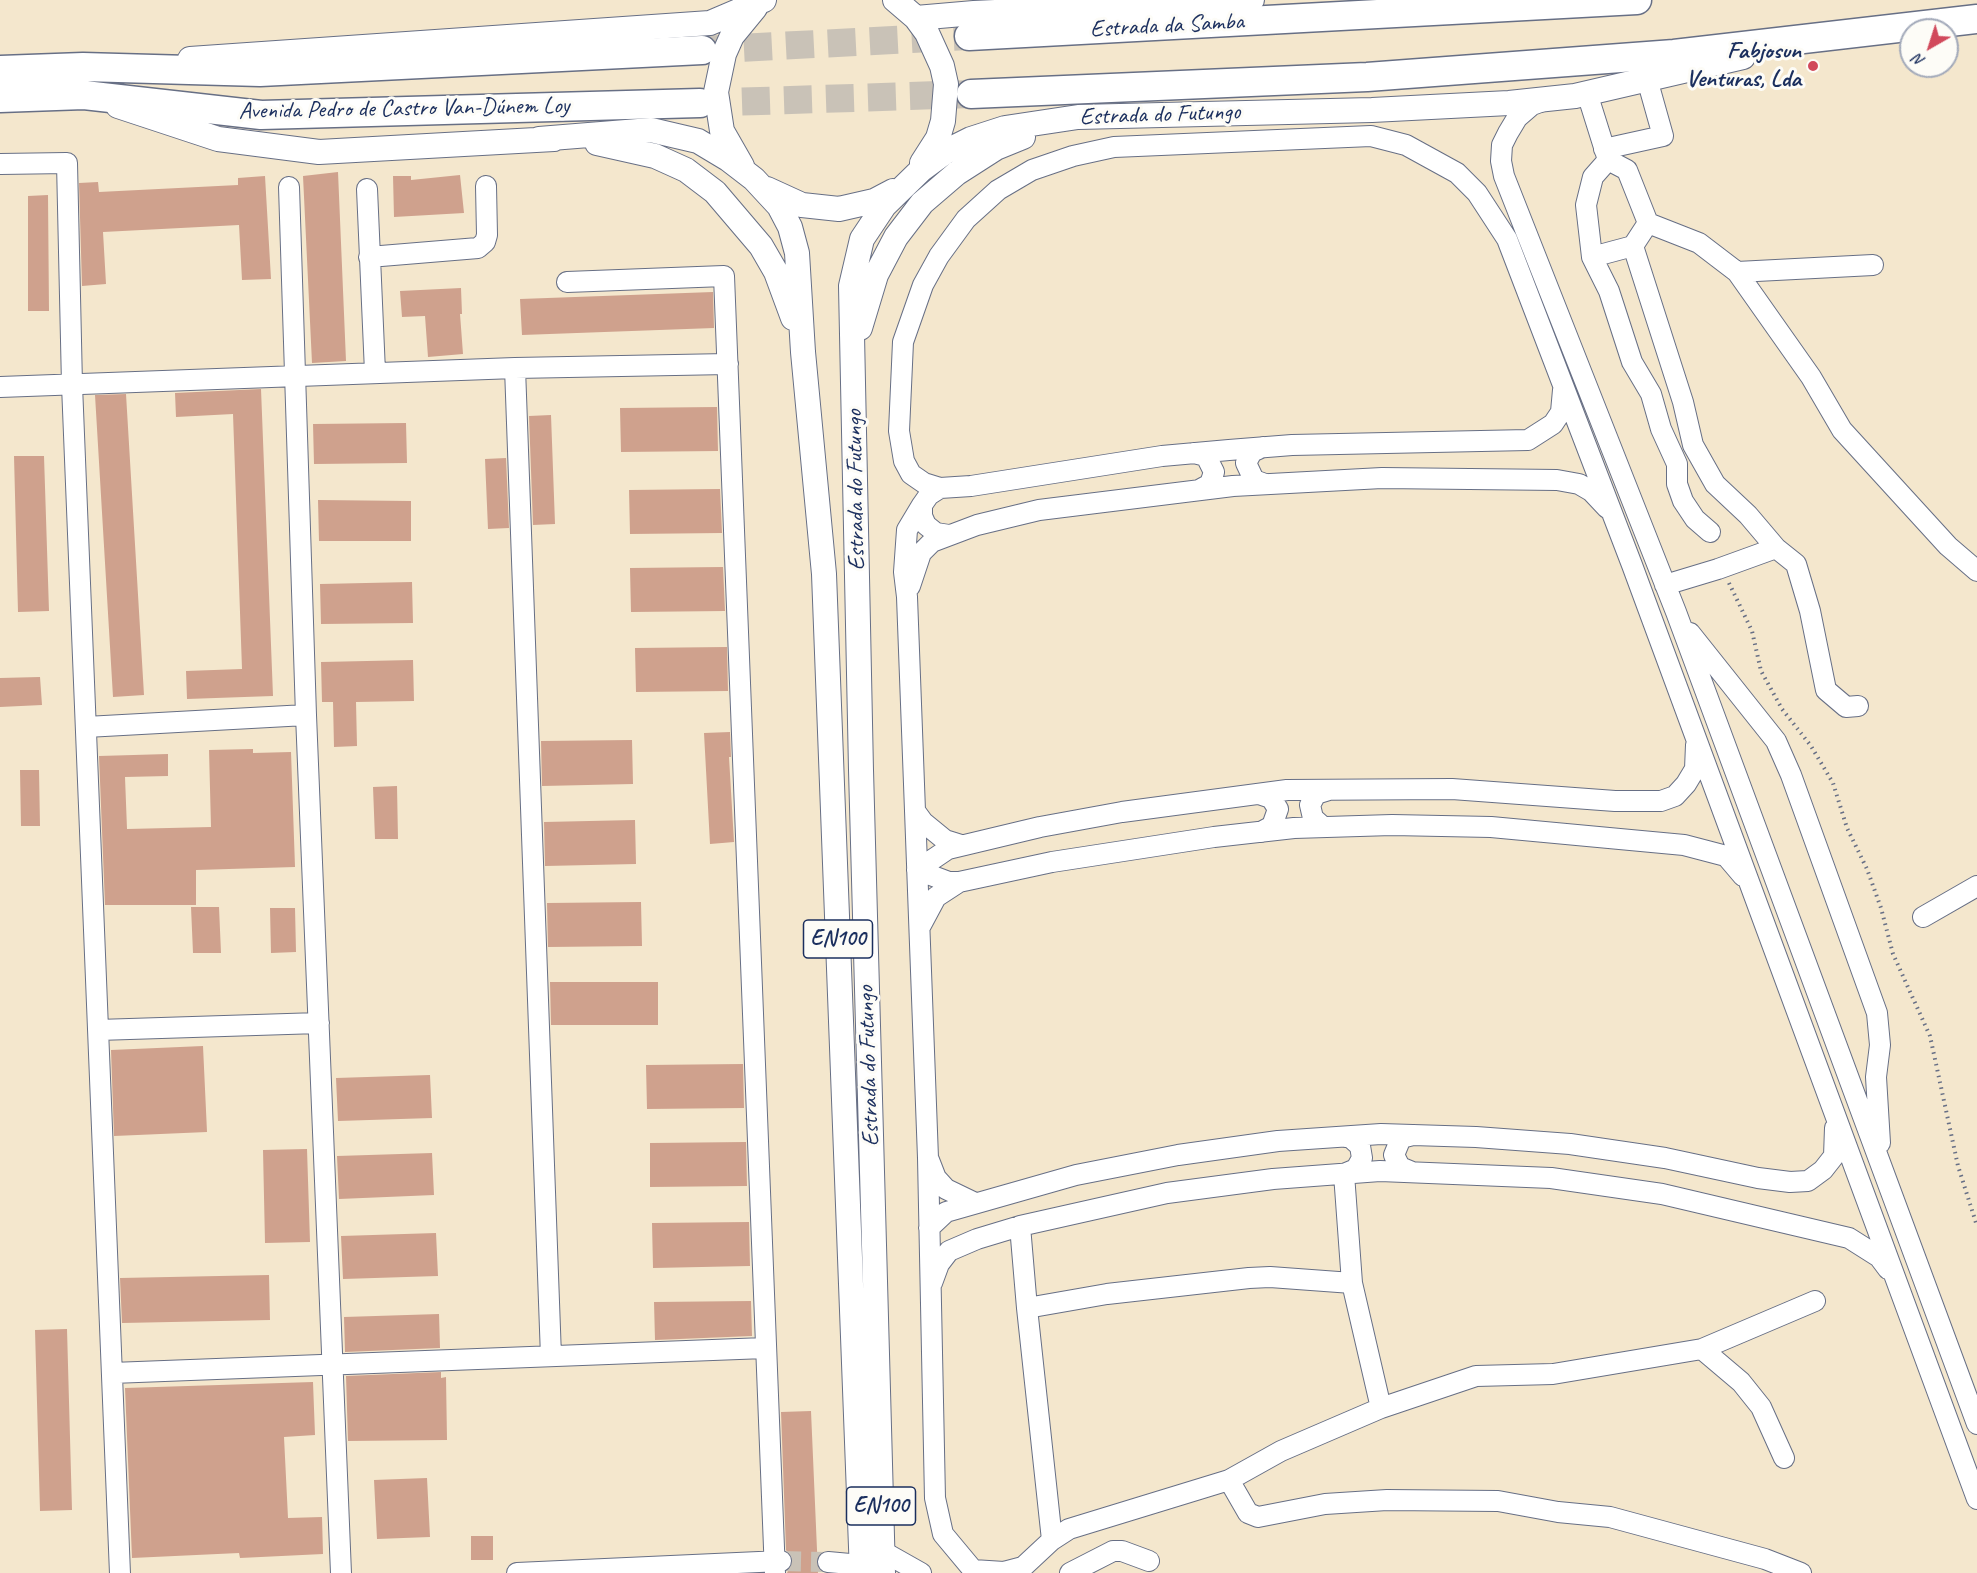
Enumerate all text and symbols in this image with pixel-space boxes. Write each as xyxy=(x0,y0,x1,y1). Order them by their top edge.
street label: Estrada da Samba xyxy=(1089,8,1245,44)
north arrow xyxy=(1899,18,1959,78)
place label: Fabjosun Venturas, Lda xyxy=(1686,38,1801,94)
text: N xyxy=(1909,50,1929,71)
marker: Fabjosun Venturas, Lda xyxy=(1806,59,1820,73)
street label: Avenida Pedro de Castro Van-Dúnem Loy xyxy=(238,92,570,126)
street label: Estrada do Futungo xyxy=(1079,98,1241,132)
street label: Estrada do Futungo xyxy=(840,409,872,571)
road number: EN100 xyxy=(804,920,872,958)
street label: Estrada do Futungo xyxy=(852,985,886,1147)
road number: EN100 xyxy=(846,1487,916,1525)

